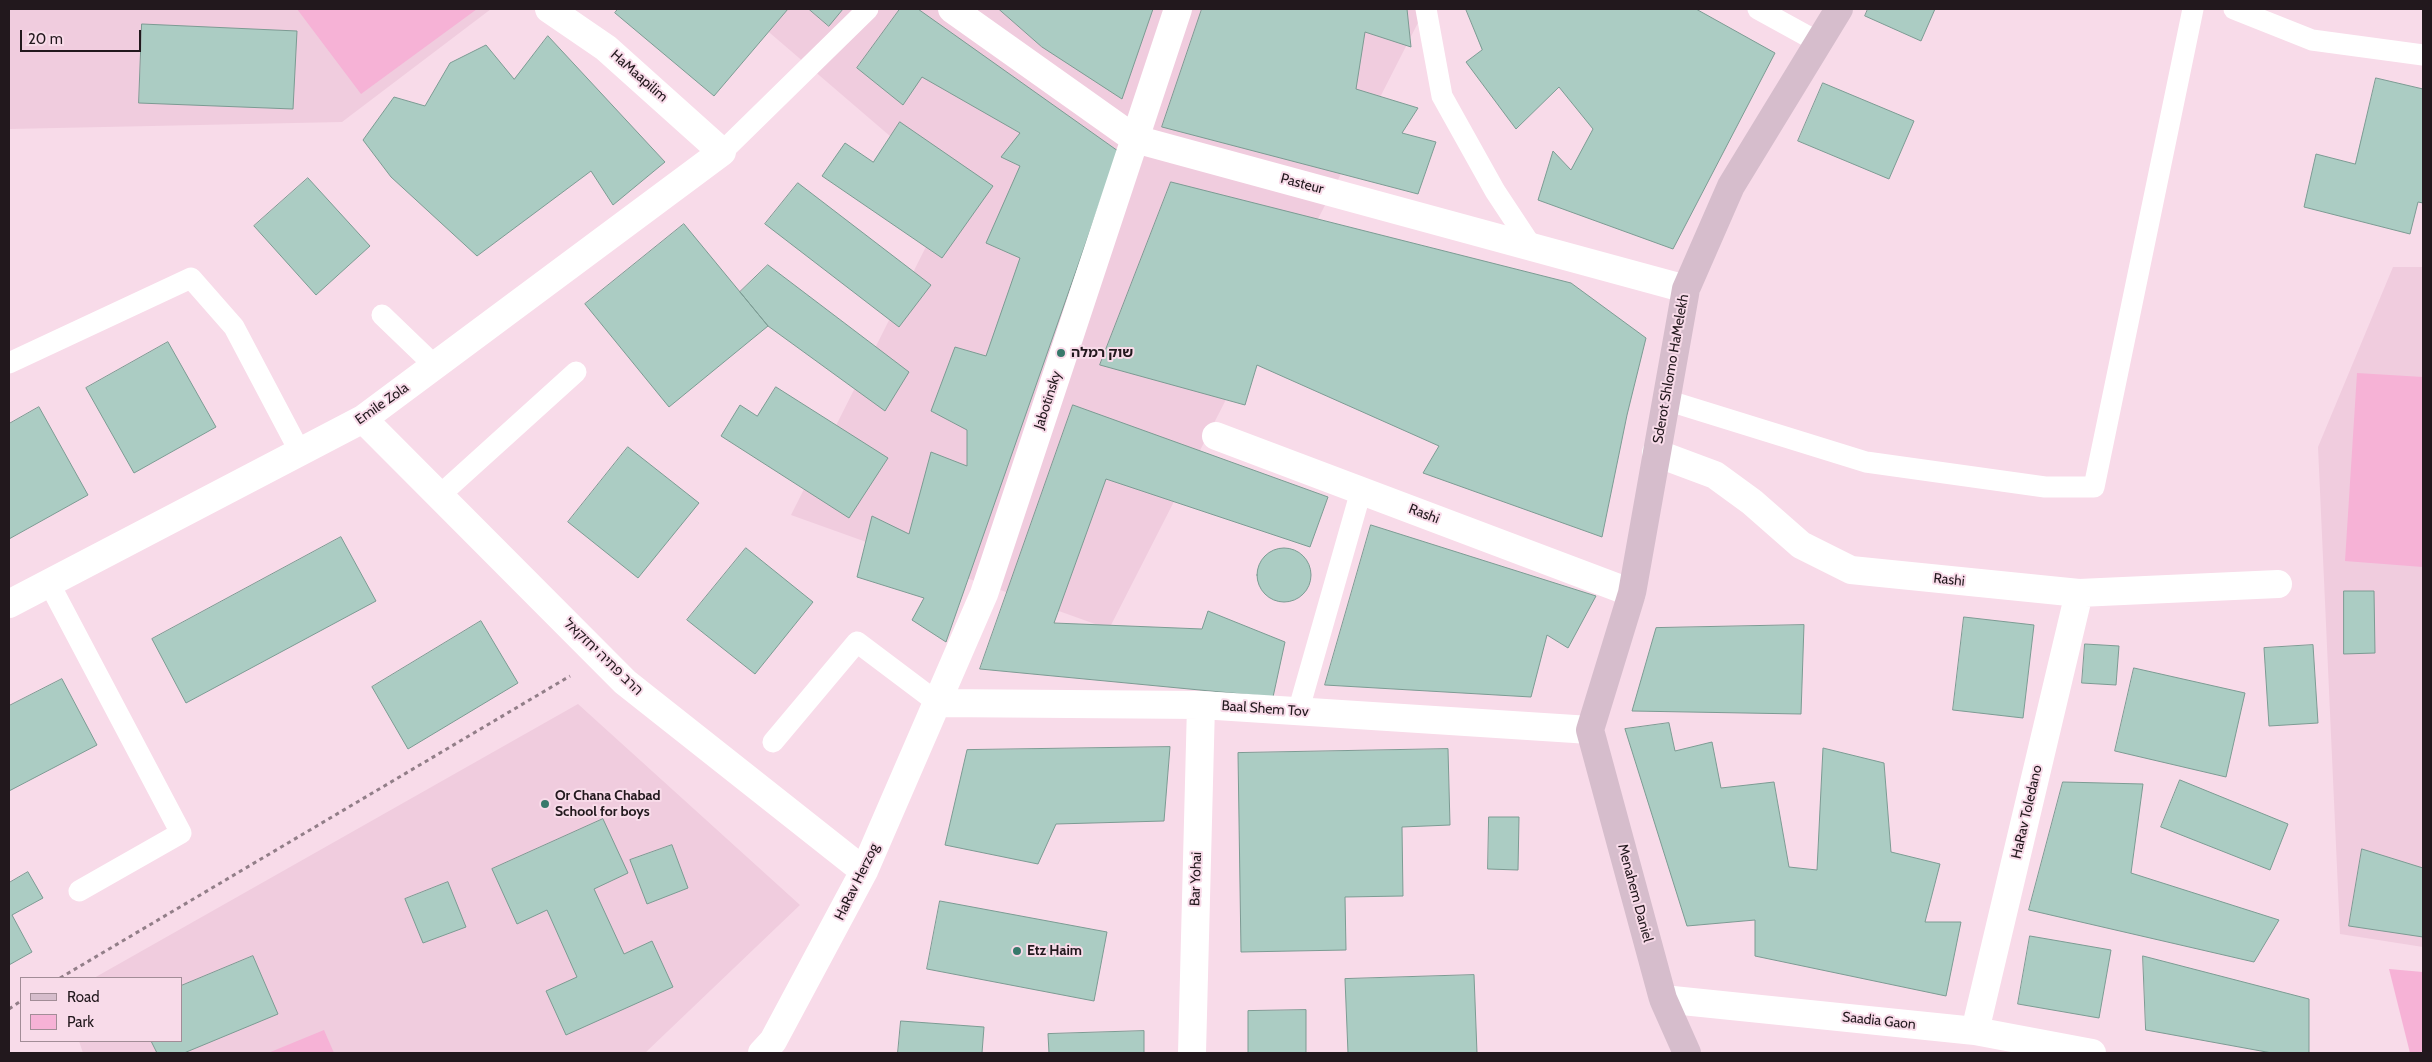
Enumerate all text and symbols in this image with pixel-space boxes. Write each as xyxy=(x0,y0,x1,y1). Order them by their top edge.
scale bar xyxy=(22,20,144,52)
text: 20 m xyxy=(28,30,63,48)
street label: HaMaapilim xyxy=(607,47,671,105)
street label: Pasteur xyxy=(1279,170,1325,198)
street label: Sderot Shlomo HaMelekh xyxy=(1650,293,1692,445)
place label: שוק רמלה xyxy=(1071,345,1133,361)
marker: שוק רמלה xyxy=(1055,347,1067,359)
street label: Jabotinsky xyxy=(1031,369,1065,431)
street label: Emile Zola xyxy=(352,380,412,428)
street label: Rashi xyxy=(1406,501,1442,527)
street label: Rashi xyxy=(1932,570,1966,590)
street label: הרב פתיה יחזקאל xyxy=(560,615,646,699)
street label: Baal Shem Tov xyxy=(1221,698,1309,720)
street label: HaRav Toledano xyxy=(2008,764,2046,860)
place label: Or Chana Chabad School for boys xyxy=(555,788,661,820)
marker: Or Chana Chabad School for boys xyxy=(539,798,551,810)
street label: HaRav Herzog xyxy=(831,841,883,923)
street label: Menahem Daniel xyxy=(1614,842,1656,944)
street label: Bar Yohai xyxy=(1187,852,1205,906)
place label: Etz Haim xyxy=(1027,943,1082,959)
marker: Etz Haim xyxy=(1011,945,1023,957)
legend xyxy=(20,977,182,1042)
text: Road xyxy=(67,988,100,1006)
street label: Saadia Gaon xyxy=(1841,1009,1917,1033)
text: Park xyxy=(67,1013,94,1031)

